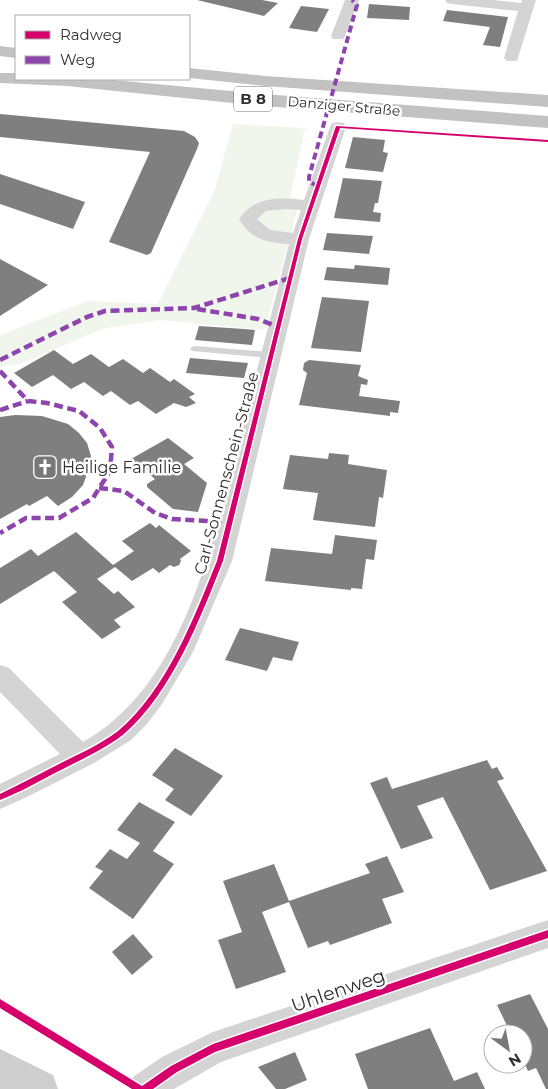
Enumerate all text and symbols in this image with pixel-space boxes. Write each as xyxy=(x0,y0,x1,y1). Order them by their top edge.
legend xyxy=(15,15,190,80)
text: Radweg xyxy=(60,25,122,44)
text: Weg xyxy=(60,50,95,69)
road number: B 8 xyxy=(234,86,272,112)
street label: Danziger Straße xyxy=(287,92,401,120)
street label: Carl-Sonnenschein-Straße xyxy=(190,370,263,577)
church icon: Heilige Familie xyxy=(32,454,58,480)
place label: Heilige Familie xyxy=(62,458,181,477)
street label: Uhlenweg xyxy=(288,964,388,1017)
north arrow xyxy=(483,1024,533,1074)
text: N xyxy=(505,1049,524,1071)

